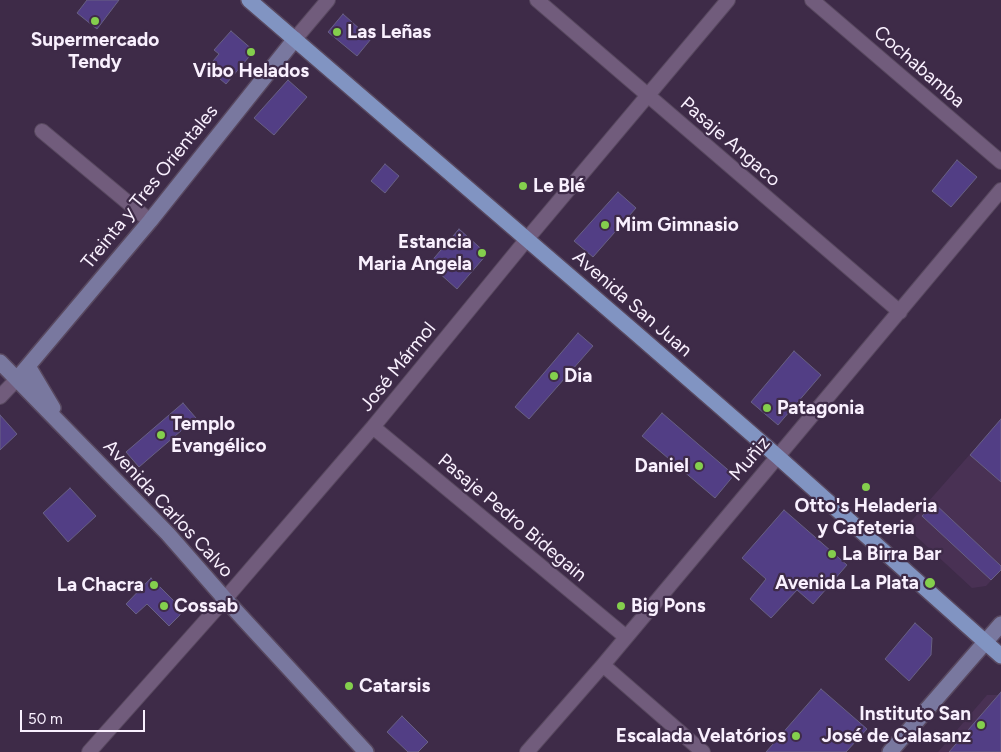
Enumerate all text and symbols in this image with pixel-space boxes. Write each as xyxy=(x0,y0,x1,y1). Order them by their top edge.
marker: Supermercado Tendy xyxy=(89,15,101,27)
place label: Las Leñas xyxy=(347,21,431,43)
street label: Cochabamba xyxy=(869,21,969,113)
marker: Las Leñas xyxy=(331,26,343,38)
place label: Supermercado Tendy xyxy=(31,29,159,73)
marker: Vibo Helados xyxy=(245,46,257,58)
place label: Vibo Helados xyxy=(193,60,309,82)
street label: Pasaje Angaco xyxy=(675,92,785,192)
street label: Treinta y Tres Orientales xyxy=(77,100,223,274)
place label: Le Blé xyxy=(533,175,585,197)
marker: Le Blé xyxy=(517,180,529,192)
place label: Mim Gimnasio xyxy=(615,214,739,236)
marker: Mim Gimnasio xyxy=(599,219,611,231)
place label: Estancia Maria Angela xyxy=(358,231,472,275)
street label: Avenida San Juan xyxy=(568,246,696,362)
marker: Estancia Maria Angela xyxy=(476,247,488,259)
street label: José Mármol xyxy=(355,318,441,416)
place label: Dia xyxy=(564,365,592,387)
marker: Dia xyxy=(548,370,560,382)
place label: Patagonia xyxy=(777,397,864,419)
marker: Patagonia xyxy=(761,402,773,414)
place label: Templo Evangélico xyxy=(171,413,266,457)
marker: Templo Evangélico xyxy=(155,429,167,441)
street label: Muñiz xyxy=(725,432,775,486)
street label: Avenida Carlos Calvo xyxy=(98,435,238,583)
street label: Pasaje Pedro Bidegain xyxy=(433,449,591,587)
place label: Daniel xyxy=(635,455,689,477)
marker: Daniel xyxy=(693,460,705,472)
marker: Otto's Heladeria y Cafeteria xyxy=(860,481,872,493)
place label: Otto's Heladeria y Cafeteria xyxy=(795,495,937,539)
place label: La Birra Bar xyxy=(842,543,941,565)
marker: La Birra Bar xyxy=(826,548,838,560)
place label: Avenida La Plata xyxy=(775,572,919,594)
place label: La Chacra xyxy=(57,574,144,596)
marker: Avenida La Plata xyxy=(923,576,937,590)
marker: La Chacra xyxy=(148,579,160,591)
place label: Cossab xyxy=(174,595,238,617)
place label: Big Pons xyxy=(631,595,705,617)
marker: Cossab xyxy=(158,600,170,612)
marker: Big Pons xyxy=(615,600,627,612)
place label: Catarsis xyxy=(359,675,430,697)
marker: Catarsis xyxy=(343,680,355,692)
scale bar xyxy=(22,700,148,732)
place label: Instituto San José de Calasanz xyxy=(822,703,971,747)
text: 50 m xyxy=(28,710,63,728)
marker: Instituto San José de Calasanz xyxy=(975,719,987,731)
place label: Escalada Velatórios xyxy=(616,725,786,747)
marker: Escalada Velatórios xyxy=(790,730,802,742)

